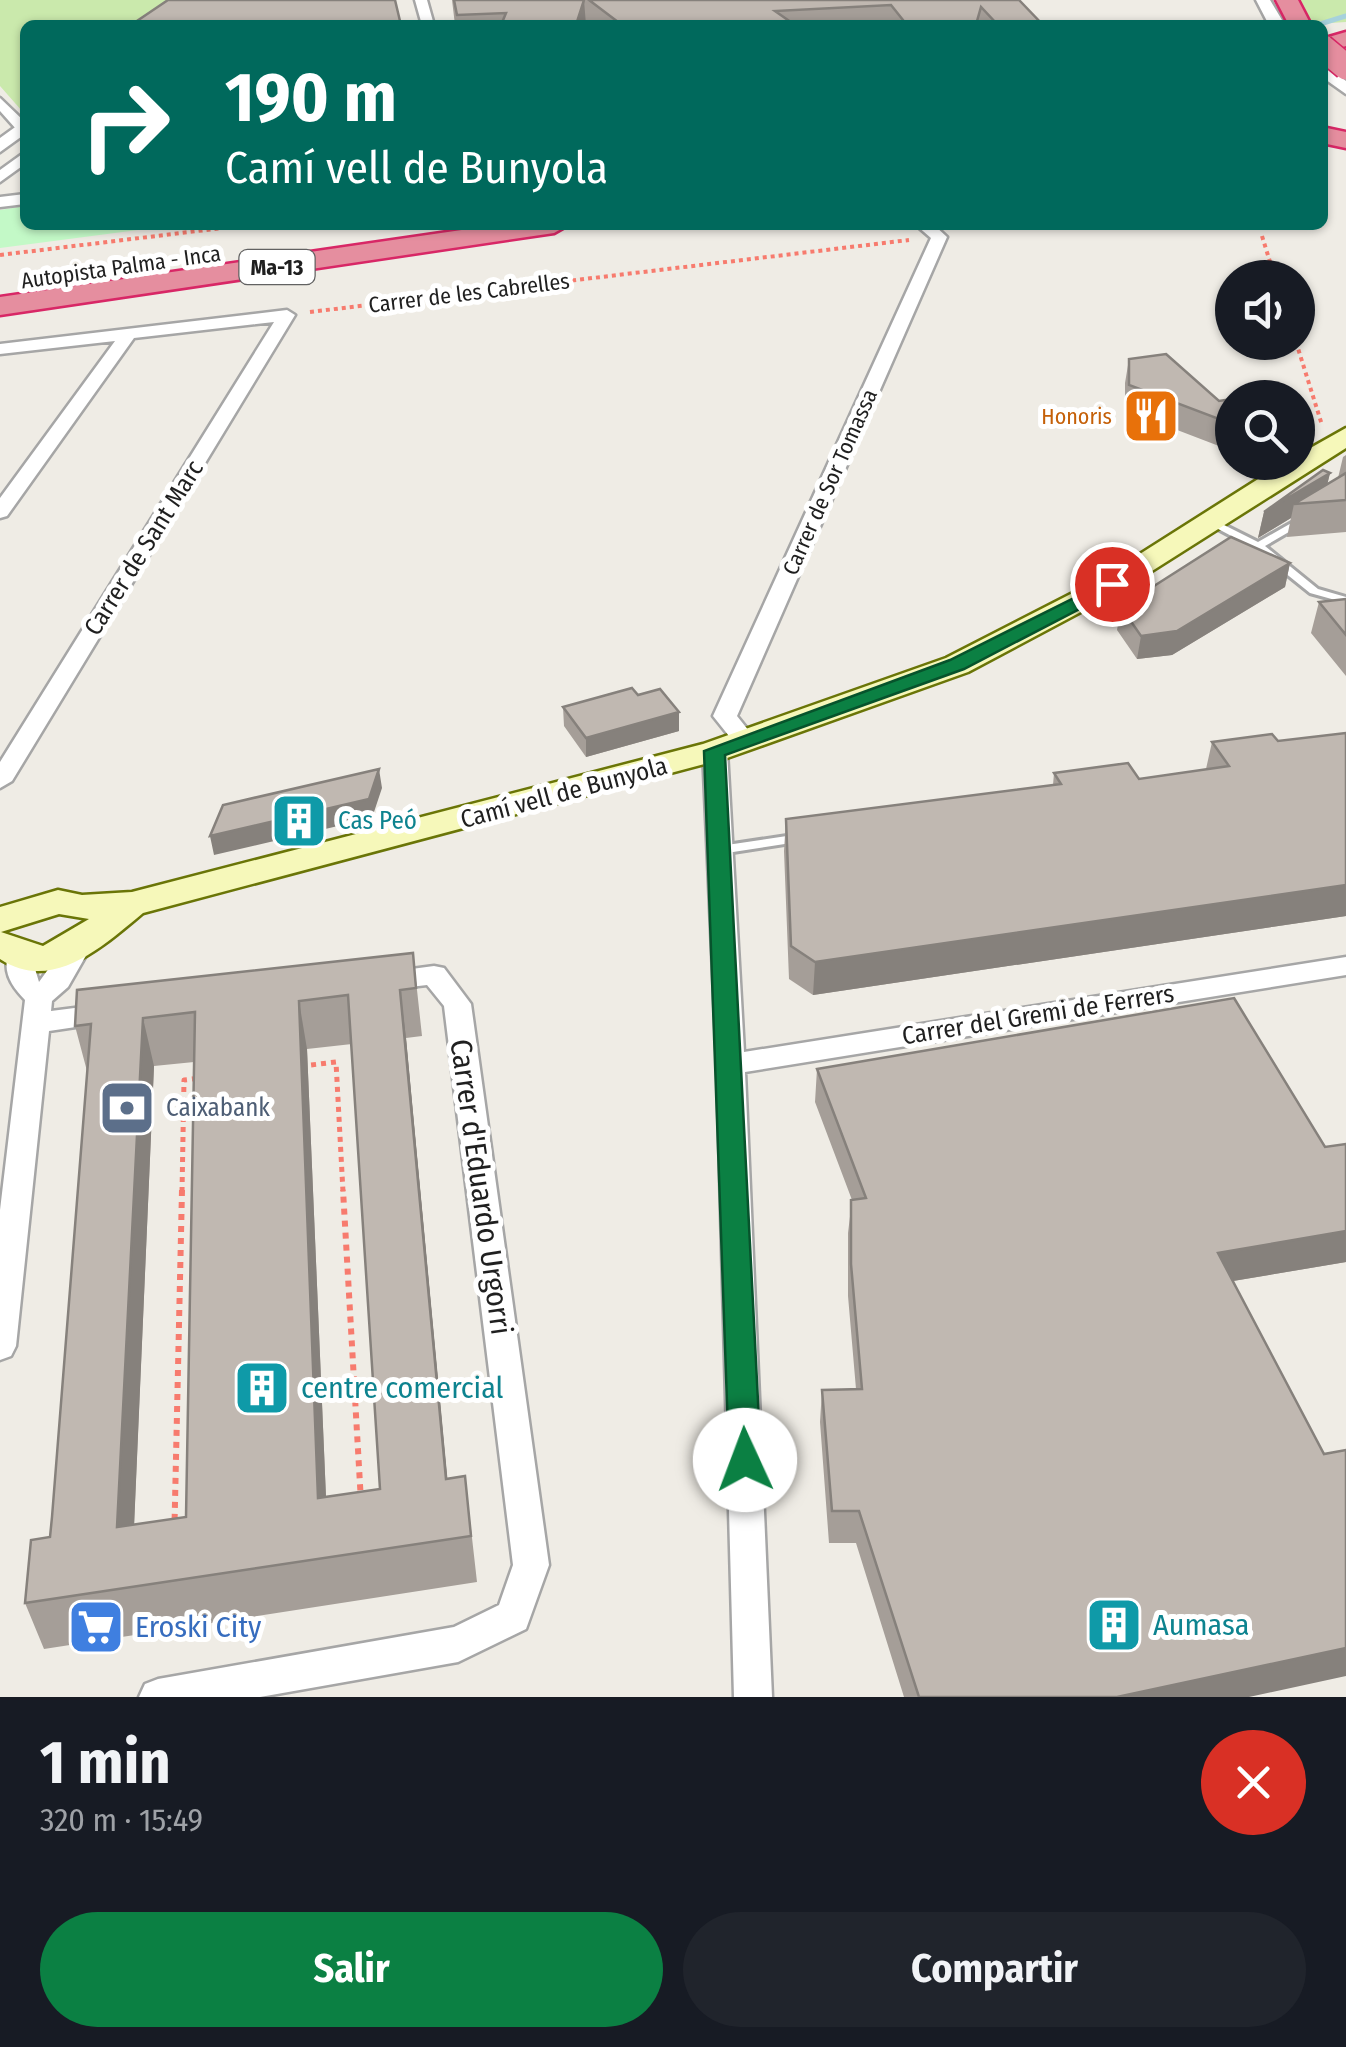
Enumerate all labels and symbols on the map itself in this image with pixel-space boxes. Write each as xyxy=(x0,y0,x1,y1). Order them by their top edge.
street label: Autopista Palma - Inca xyxy=(19,240,223,294)
road number: Ma-13 xyxy=(240,250,314,284)
street label: Carrer de les Cabrelles xyxy=(367,267,571,319)
street label: Carrer de Sor Tomassa xyxy=(777,385,883,579)
restaurant icon: Honoris xyxy=(1121,386,1181,446)
place label: Honoris xyxy=(1041,403,1112,430)
street label: Carrer de Sant Marc xyxy=(78,455,210,641)
pin xyxy=(1070,542,1155,627)
street label: Camí vell de Bunyola xyxy=(457,751,671,835)
building icon: Cas Peó xyxy=(269,791,329,851)
place label: Cas Peó xyxy=(338,806,417,836)
street label: Carrer del Gremi de Ferrers xyxy=(900,979,1176,1051)
street label: Carrer d'Eduardo Urgorri xyxy=(442,1037,520,1337)
bank icon: Caixabank xyxy=(97,1078,157,1138)
place label: Caixabank xyxy=(166,1093,270,1123)
building icon: centre comercial xyxy=(232,1358,292,1418)
place label: centre comercial xyxy=(301,1370,504,1406)
position arrow xyxy=(693,1408,797,1512)
building icon: Aumasa xyxy=(1084,1595,1144,1655)
supermarket icon: Eroski City xyxy=(66,1597,126,1657)
place label: Aumasa xyxy=(1153,1607,1249,1643)
place label: Eroski City xyxy=(135,1609,262,1645)

